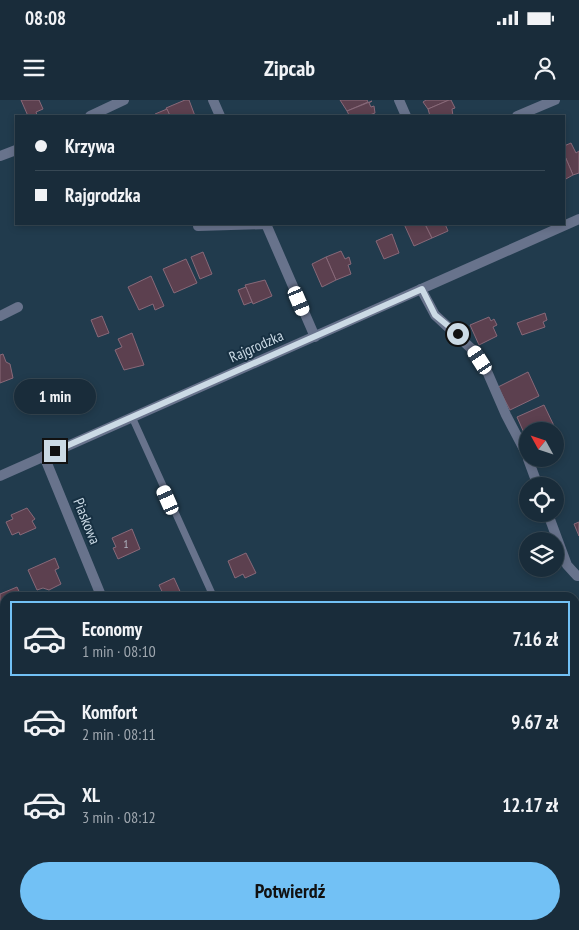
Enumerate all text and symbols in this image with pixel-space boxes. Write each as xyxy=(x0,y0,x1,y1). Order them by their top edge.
text: 08:08 xyxy=(25,6,66,30)
icon: menu xyxy=(20,54,48,82)
text: Zipcab xyxy=(264,54,315,82)
icon: person xyxy=(531,54,559,82)
text: Krzywa xyxy=(65,134,115,158)
text: Rajgrodzka xyxy=(65,183,141,207)
car xyxy=(286,284,311,318)
route start xyxy=(447,323,469,345)
street label: Rajgrodzka xyxy=(226,326,286,366)
car xyxy=(465,343,494,377)
callout: 1 min xyxy=(14,378,96,414)
text: 1 min xyxy=(39,386,71,406)
north arrow xyxy=(519,422,564,468)
map controls xyxy=(519,422,564,577)
route end xyxy=(44,440,66,462)
button: locate xyxy=(519,477,564,522)
car xyxy=(155,483,180,517)
street label: Piaskowa xyxy=(69,495,105,547)
button: layers xyxy=(519,532,564,577)
house number: 1 xyxy=(123,536,129,551)
icon: car xyxy=(22,616,67,661)
text: Economy xyxy=(82,617,142,641)
text: 7.16 zł xyxy=(512,627,558,651)
text: 1 min · 08:10 xyxy=(82,641,156,661)
icon: car xyxy=(22,699,67,744)
text: Komfort xyxy=(82,700,137,724)
text: 9.67 zł xyxy=(511,710,558,734)
text: 2 min · 08:11 xyxy=(82,724,156,744)
icon: car xyxy=(22,782,67,827)
text: XL xyxy=(82,783,100,807)
text: 12.17 zł xyxy=(502,793,558,817)
text: 3 min · 08:12 xyxy=(82,807,156,827)
button: Potwierdź xyxy=(20,862,560,920)

